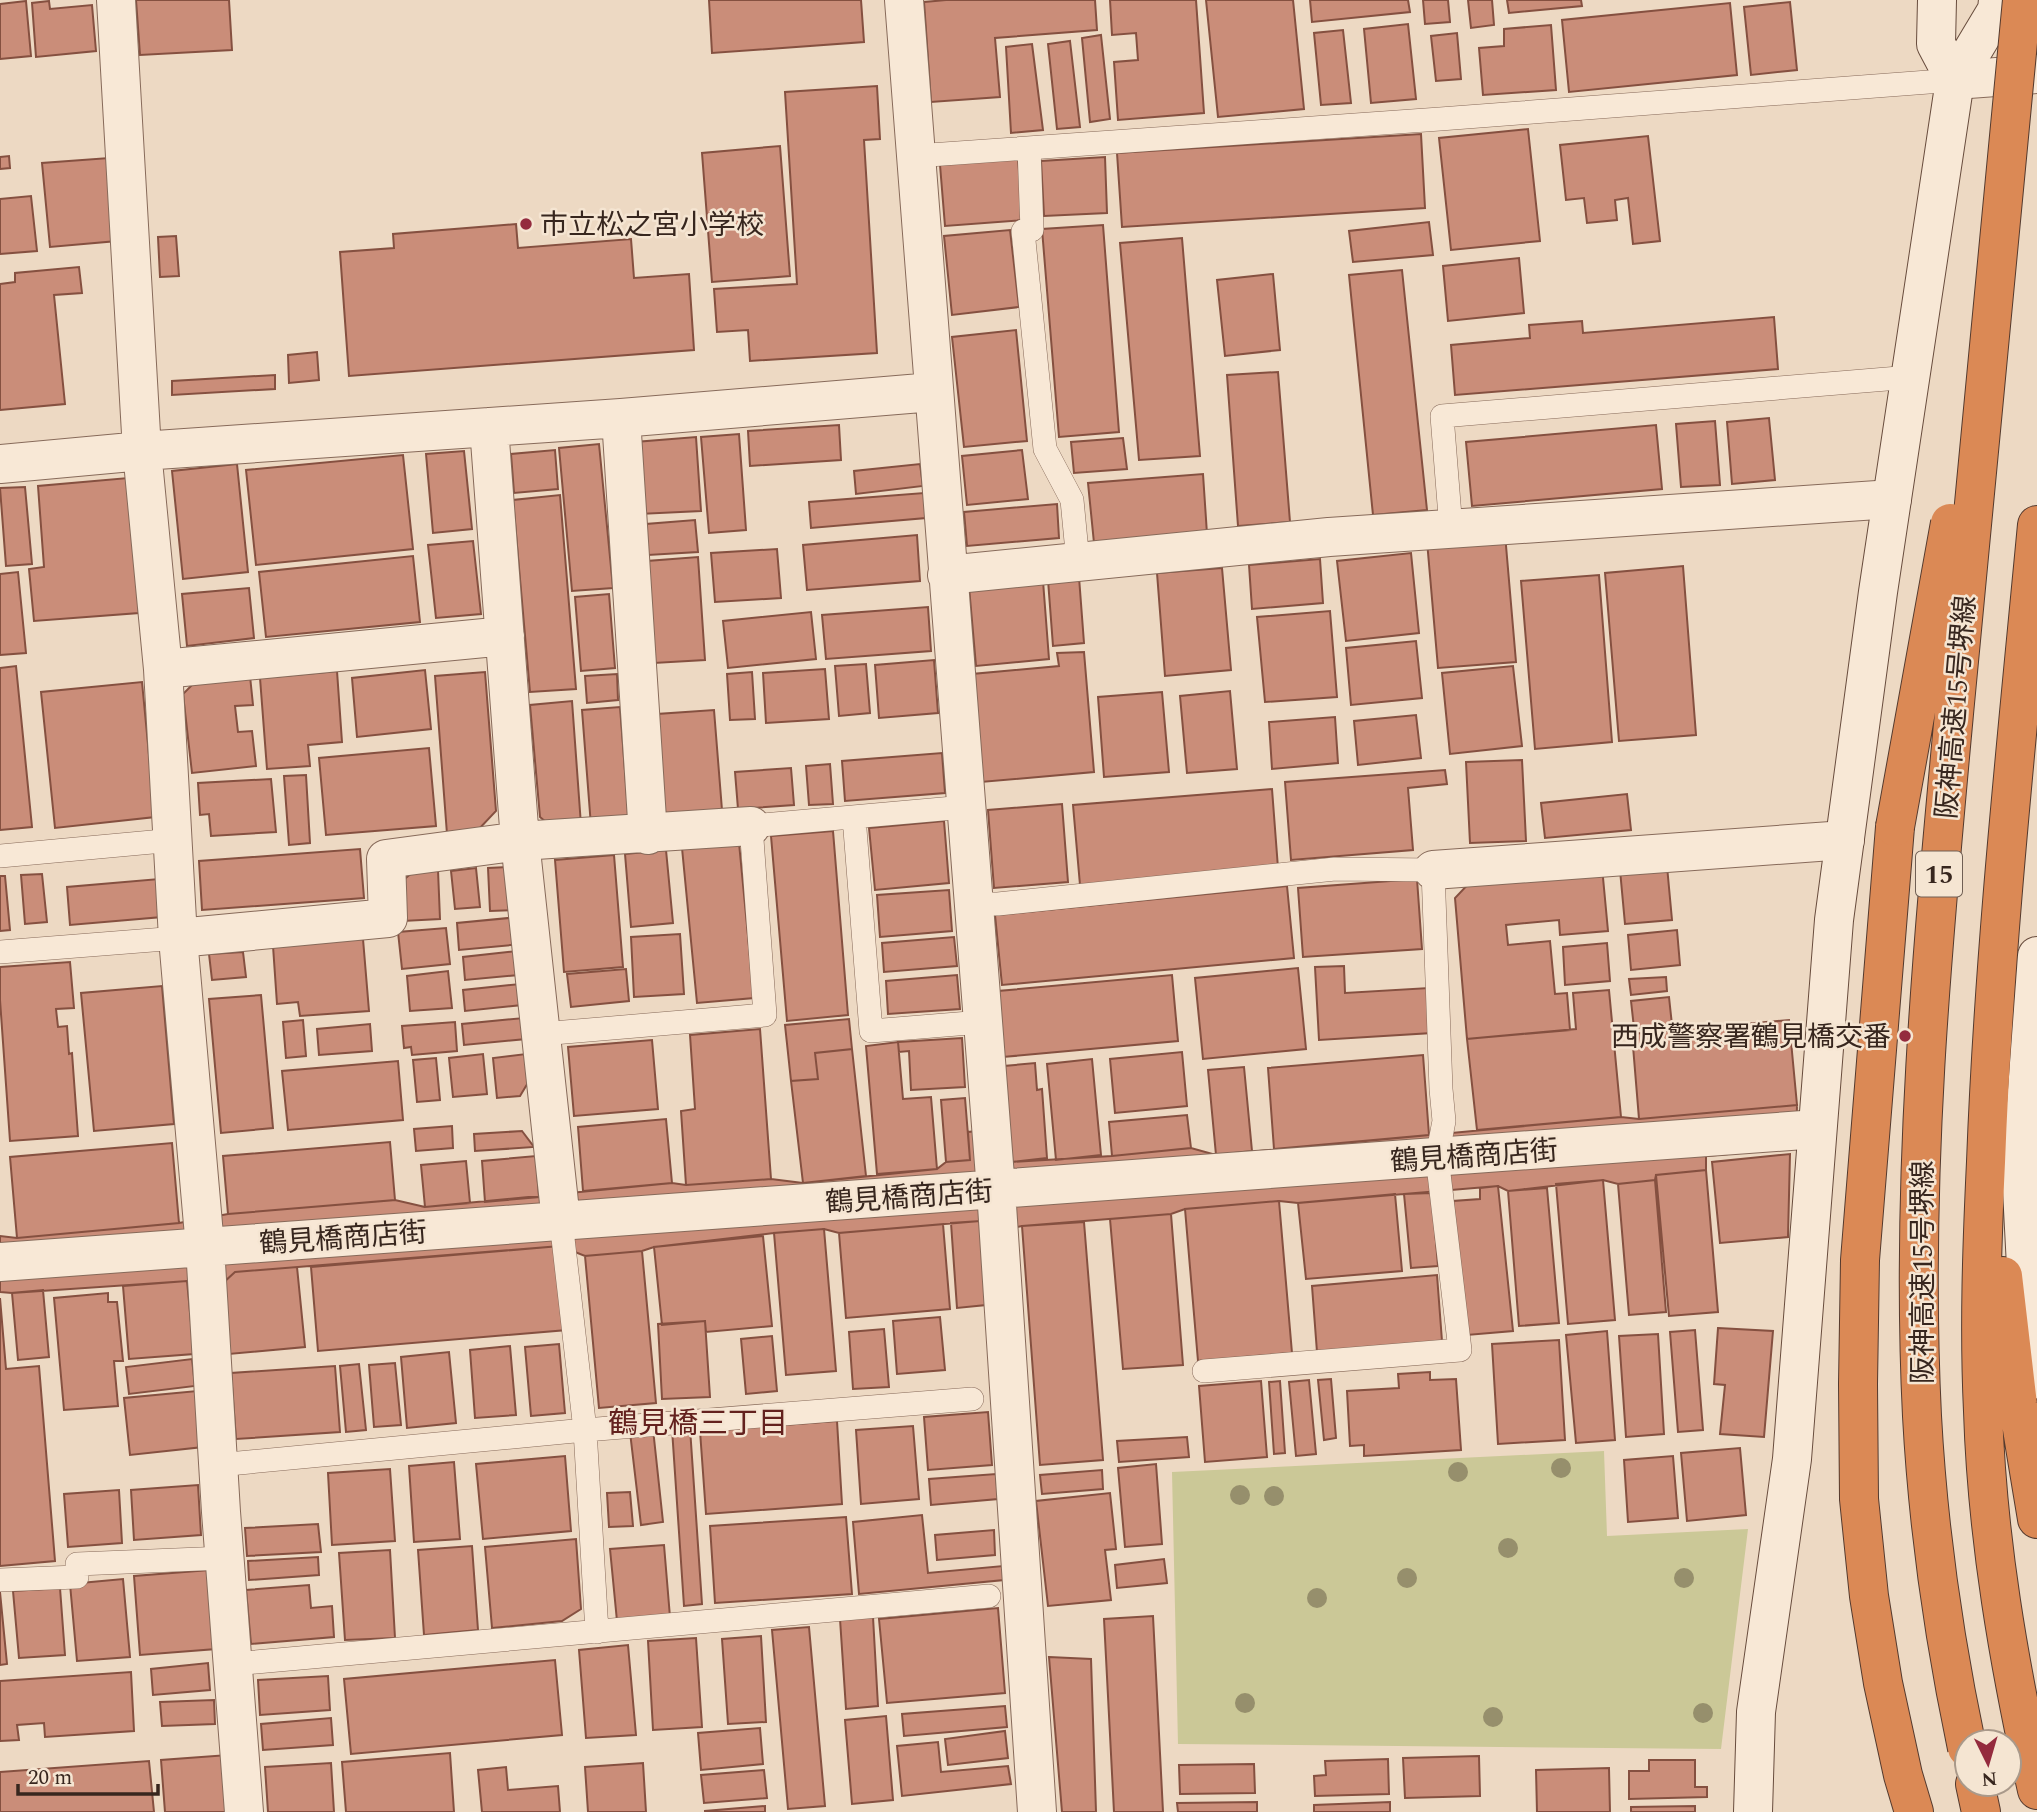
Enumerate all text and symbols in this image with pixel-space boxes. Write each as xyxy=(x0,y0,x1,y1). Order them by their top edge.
place label: 市立松之宮小学校 xyxy=(540,204,764,247)
marker: 市立松之宮小学校 xyxy=(518,216,534,232)
street label: 阪神高速15号堺線 xyxy=(1925,594,1988,821)
road number: 15 xyxy=(1916,852,1962,897)
place label: 西成警察署鶴見橋交番 xyxy=(1611,1016,1891,1059)
marker: 西成警察署鶴見橋交番 xyxy=(1897,1028,1913,1044)
street label: 鶴見橋商店街 xyxy=(1389,1129,1559,1184)
street label: 阪神高速15号堺線 xyxy=(1902,1160,1945,1384)
street label: 鶴見橋商店街 xyxy=(824,1170,994,1225)
street label: 鶴見橋商店街 xyxy=(258,1211,428,1266)
district label: 鶴見橋三丁目 xyxy=(608,1401,788,1447)
north arrow xyxy=(1953,1728,2023,1798)
scale bar xyxy=(18,1752,158,1796)
text: 20 m xyxy=(28,1762,72,1794)
text: N xyxy=(1980,1763,1998,1794)

